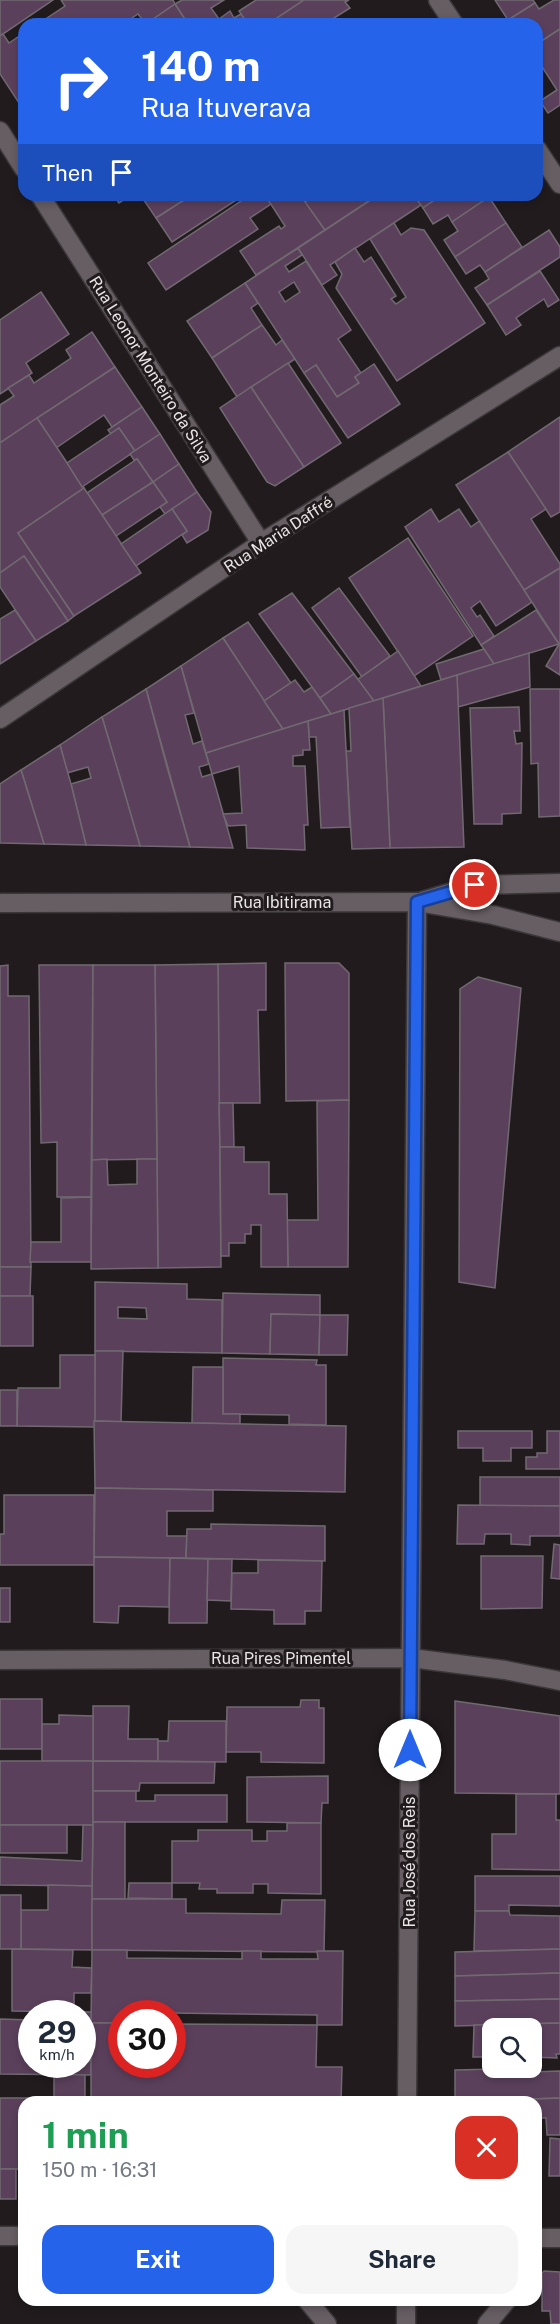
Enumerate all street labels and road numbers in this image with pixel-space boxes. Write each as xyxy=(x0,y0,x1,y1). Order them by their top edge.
street label: Rua Leonor Monteiro da Silva xyxy=(85,272,216,466)
street label: Rua Maria Daffré xyxy=(220,492,336,577)
street label: Rua Ibitirama xyxy=(233,893,331,912)
street label: Rua Pires Pimentel xyxy=(211,1649,351,1668)
street label: Rua José dos Reis xyxy=(400,1797,419,1927)

